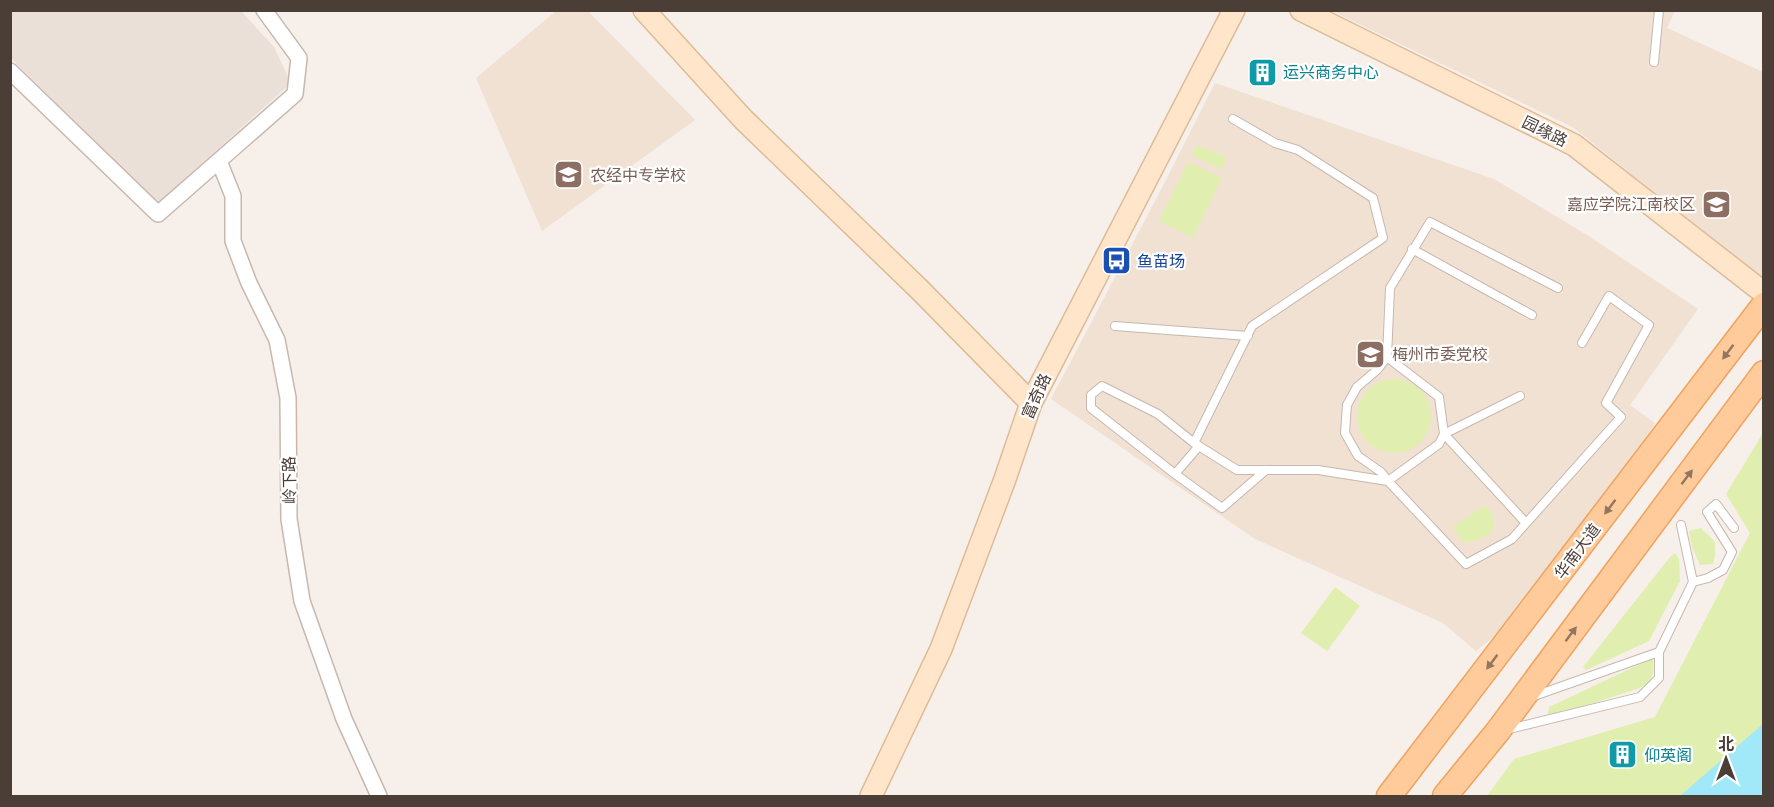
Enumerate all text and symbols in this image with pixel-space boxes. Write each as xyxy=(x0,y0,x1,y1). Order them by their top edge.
building icon: 运兴商务中心 xyxy=(1246,56,1278,88)
place label: 运兴商务中心 xyxy=(1283,62,1379,82)
street label: 园缘路 xyxy=(1519,111,1571,151)
school or university icon: 农经中专学校 xyxy=(553,159,585,191)
place label: 农经中专学校 xyxy=(590,165,686,185)
school or university icon: 嘉应学院江南校区 xyxy=(1700,188,1732,220)
place label: 嘉应学院江南校区 xyxy=(1567,194,1695,214)
bus stop icon: 鱼苗场 xyxy=(1100,245,1132,277)
place label: 鱼苗场 xyxy=(1137,251,1185,271)
school or university icon: 梅州市委党校 xyxy=(1355,338,1387,370)
place label: 梅州市委党校 xyxy=(1392,344,1488,364)
one-way arrow xyxy=(1722,344,1734,360)
street label: 富奇路 xyxy=(1017,370,1055,422)
street label: 岭下路 xyxy=(279,456,299,504)
one-way arrow xyxy=(1681,470,1693,486)
one-way arrow xyxy=(1604,499,1616,515)
street label: 华南大道 xyxy=(1550,519,1604,583)
one-way arrow xyxy=(1564,626,1576,641)
one-way arrow xyxy=(1486,654,1498,670)
north arrow xyxy=(1696,729,1756,789)
text: 北 xyxy=(1718,734,1734,754)
building icon: 仰英阁 xyxy=(1607,739,1639,771)
place label: 仰英阁 xyxy=(1644,745,1692,765)

